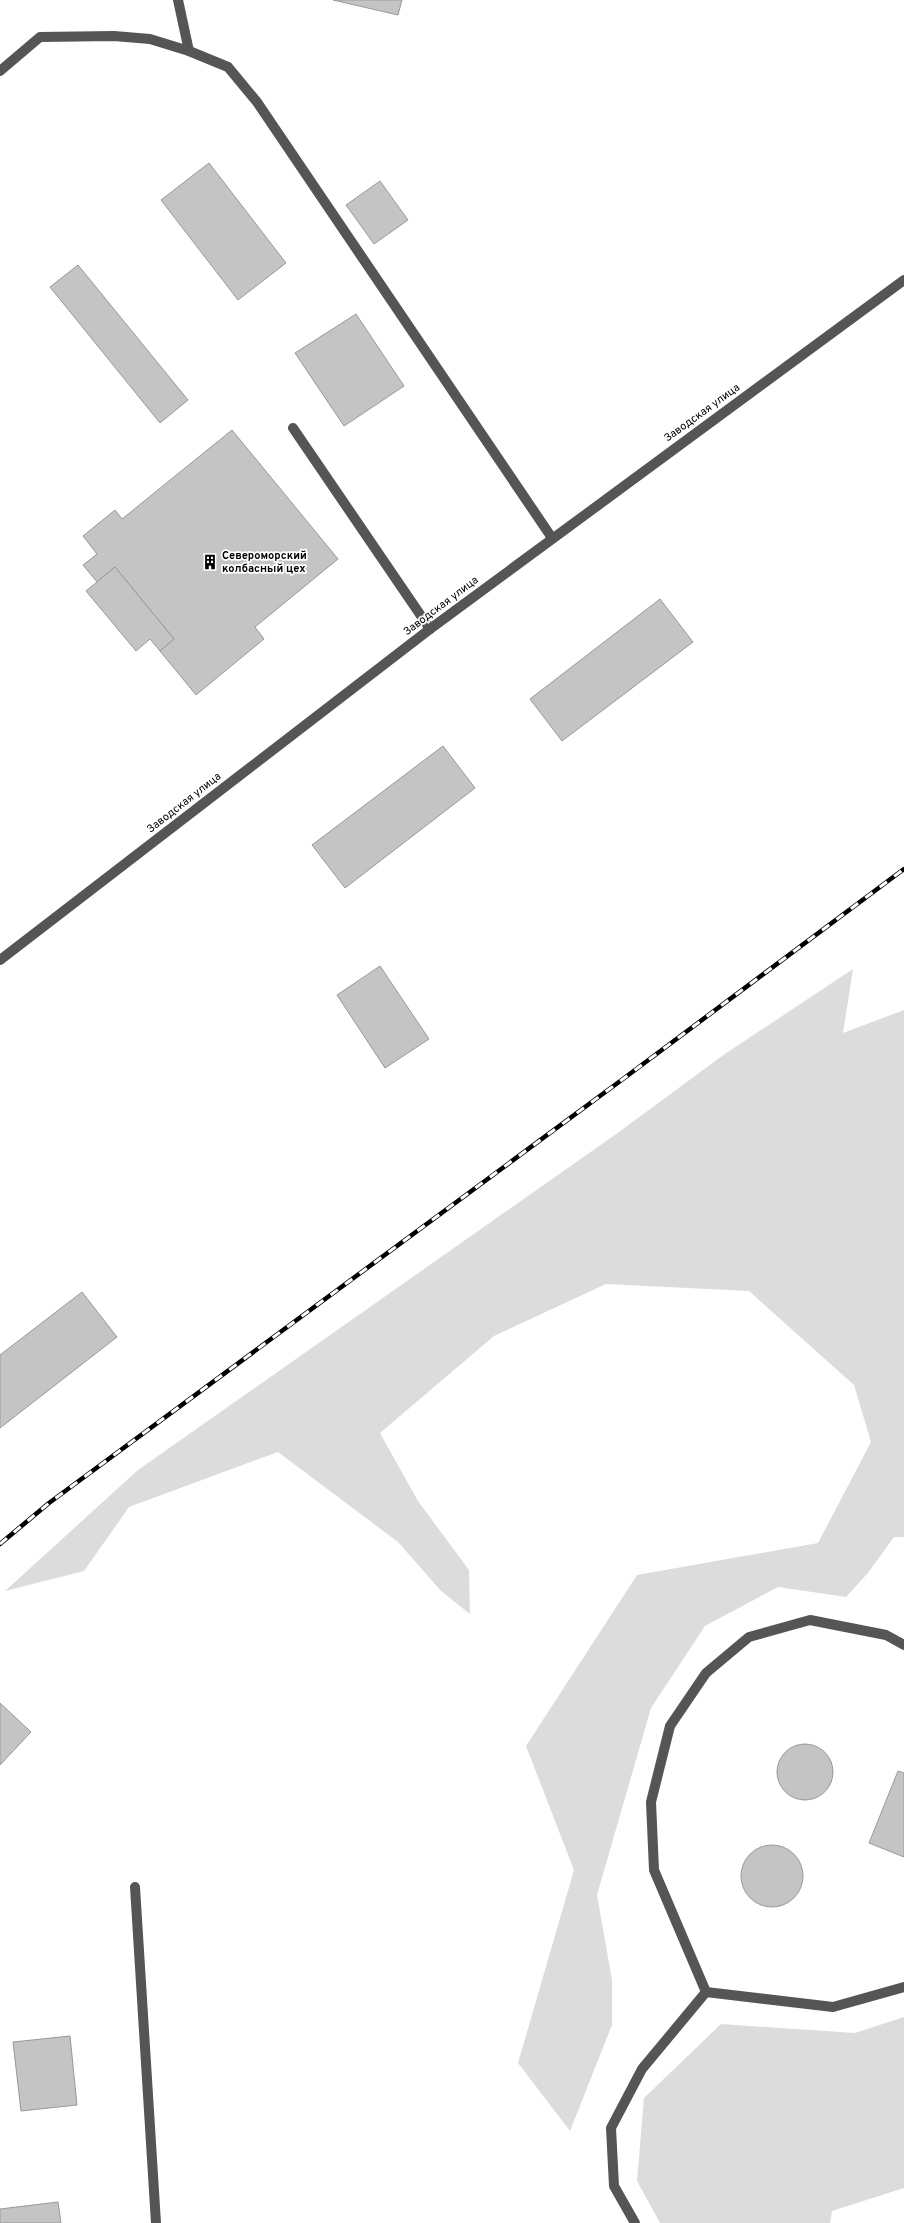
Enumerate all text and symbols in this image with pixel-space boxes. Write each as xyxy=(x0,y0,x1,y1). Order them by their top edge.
street label: Заводская улица xyxy=(661,381,743,445)
place label: Североморский колбасный цех xyxy=(222,549,307,576)
building icon: Североморский колбасный цех xyxy=(201,553,219,571)
street label: Заводская улица xyxy=(401,573,482,639)
street label: Заводская улица xyxy=(144,769,224,836)

